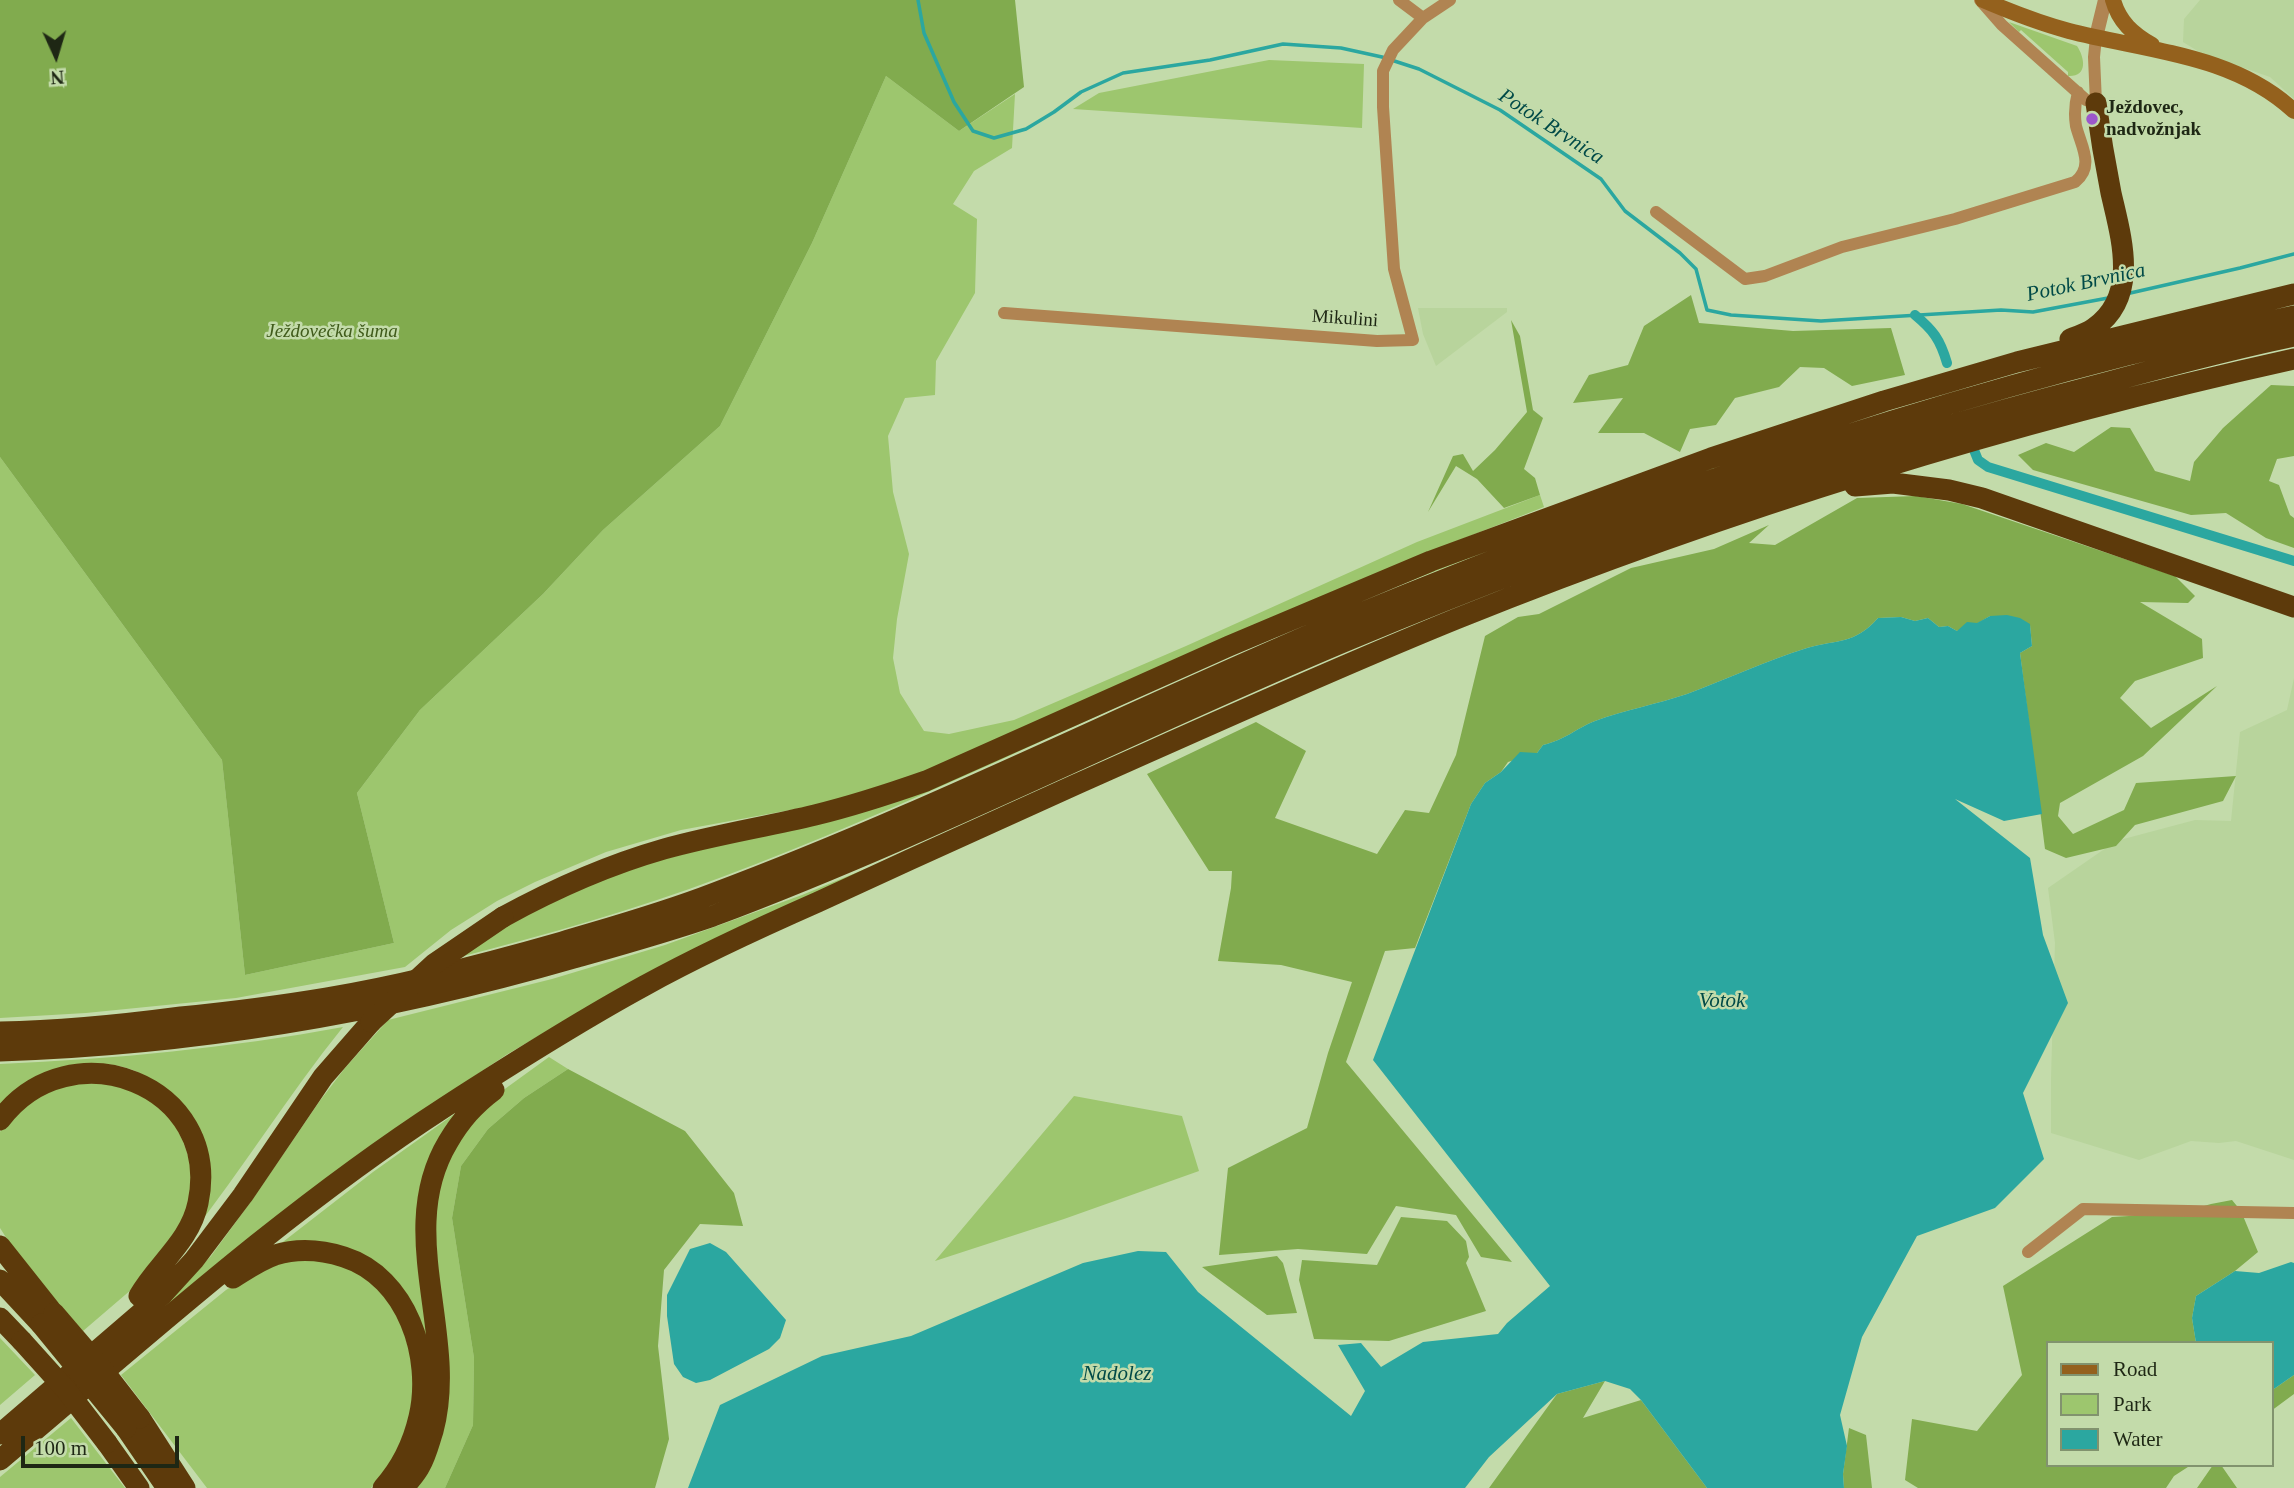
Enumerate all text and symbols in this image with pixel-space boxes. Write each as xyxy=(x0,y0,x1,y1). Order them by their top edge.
north arrow xyxy=(21,21,91,91)
text: N xyxy=(50,66,65,88)
water label: Potok Brvnica xyxy=(1494,84,1608,170)
place label: Ježdovec, nadvožnjak xyxy=(2106,97,2201,141)
marker: Ježdovec, nadvožnjak xyxy=(2084,111,2100,127)
water label: Potok Brvnica xyxy=(2024,258,2148,308)
street label: Mikulini xyxy=(1311,305,1379,333)
park label: Ježdovečka šuma xyxy=(266,321,398,343)
water label: Votok xyxy=(1699,988,1745,1014)
legend xyxy=(2046,1341,2273,1467)
text: Road xyxy=(2113,1357,2157,1381)
water label: Nadolez xyxy=(1083,1361,1151,1387)
text: Park xyxy=(2113,1392,2152,1416)
scale bar xyxy=(24,1422,182,1466)
text: Water xyxy=(2113,1427,2163,1451)
text: 100 m xyxy=(34,1436,87,1460)

